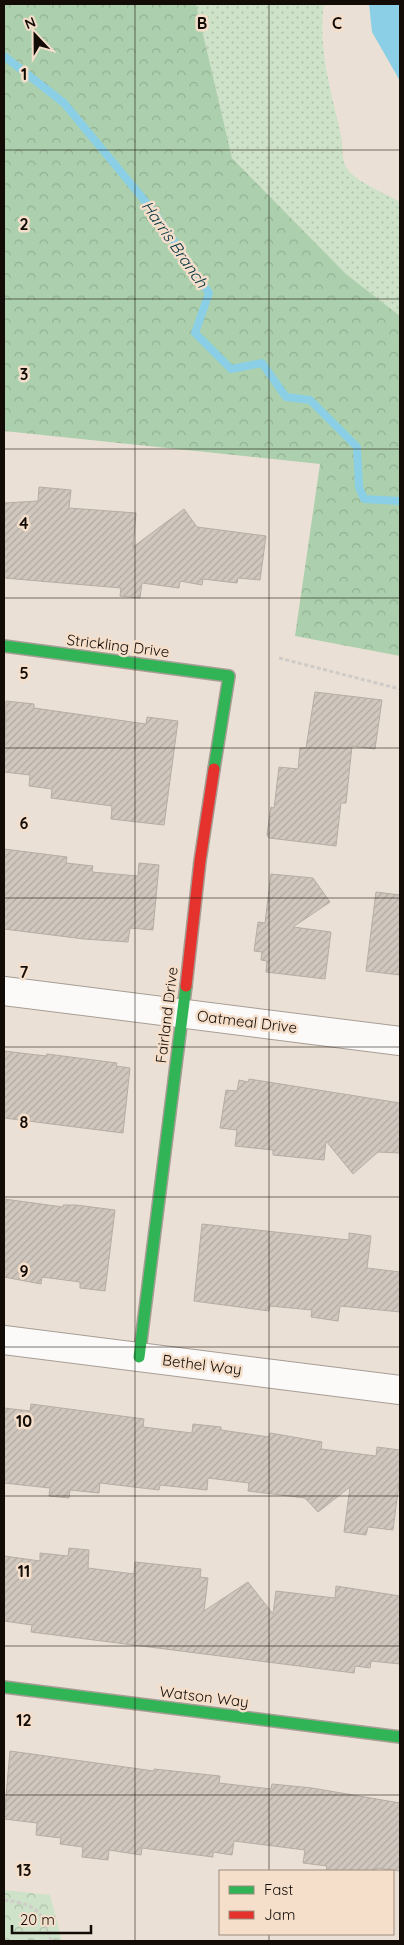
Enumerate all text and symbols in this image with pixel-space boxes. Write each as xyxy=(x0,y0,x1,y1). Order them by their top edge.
north arrow xyxy=(10,10,60,60)
text: N xyxy=(22,13,38,33)
text: B xyxy=(197,13,207,33)
text: C xyxy=(332,13,342,33)
text: 1 xyxy=(21,64,27,84)
water label: Harris Branch xyxy=(138,197,213,292)
text: 2 xyxy=(19,214,29,234)
text: 3 xyxy=(20,364,28,384)
text: 4 xyxy=(19,513,29,533)
street label: Strickling Drive xyxy=(66,630,170,661)
text: 5 xyxy=(19,663,29,683)
text: 6 xyxy=(20,813,29,833)
text: 7 xyxy=(20,962,29,982)
street label: Fairland Drive xyxy=(151,966,182,1064)
street label: Oatmeal Drive xyxy=(196,1006,298,1037)
text: 8 xyxy=(20,1112,29,1132)
text: 9 xyxy=(19,1261,29,1281)
street label: Bethel Way xyxy=(161,1350,243,1379)
text: 10 xyxy=(16,1411,32,1431)
text: 11 xyxy=(18,1561,30,1581)
street label: Watson Way xyxy=(158,1682,250,1711)
text: 12 xyxy=(16,1710,32,1730)
text: 13 xyxy=(17,1860,31,1880)
legend xyxy=(219,1870,394,1935)
text: Fast xyxy=(264,1880,293,1899)
scale bar xyxy=(12,1902,91,1934)
text: Jam xyxy=(264,1905,295,1924)
text: 20 m xyxy=(20,1910,55,1929)

